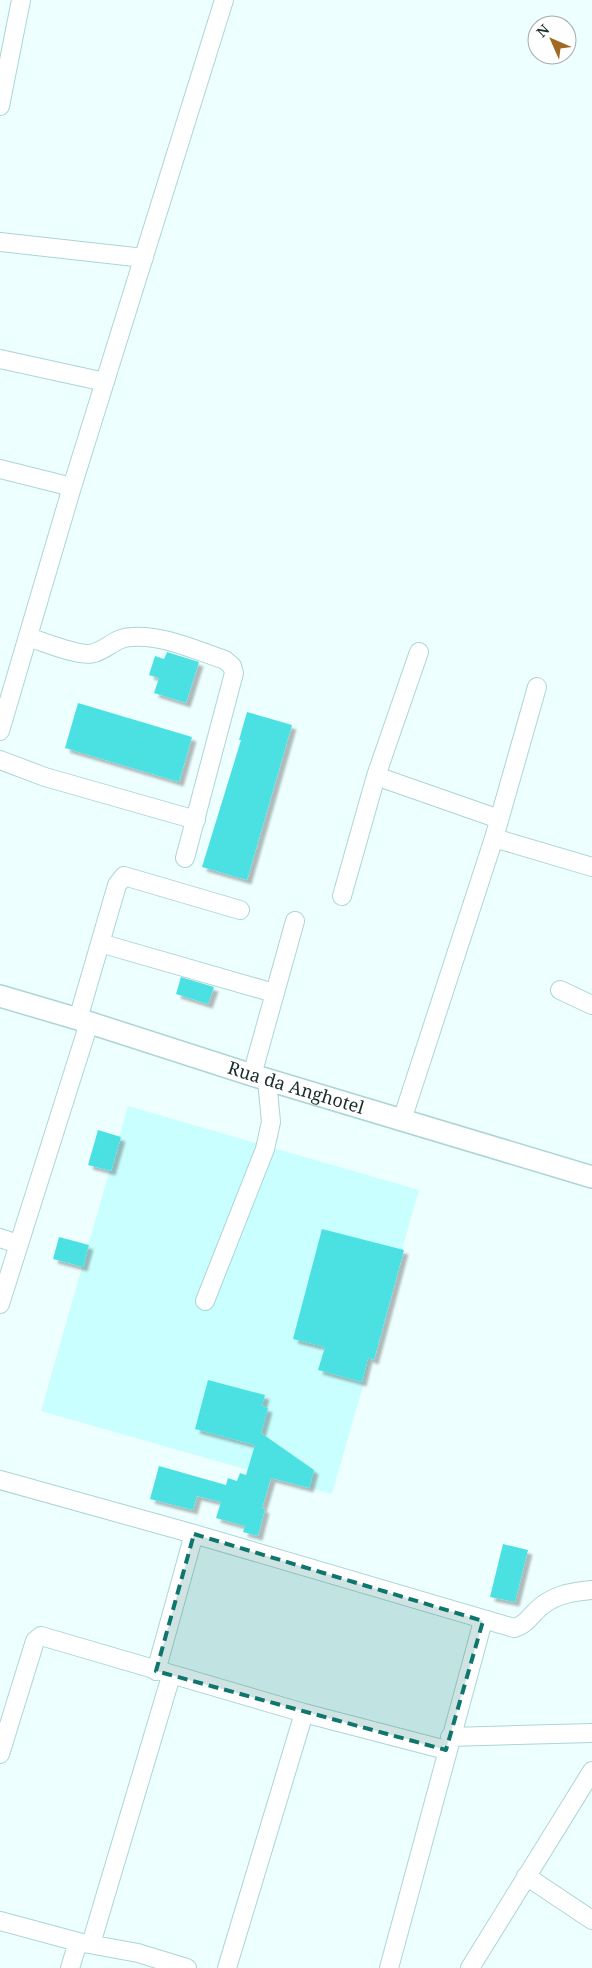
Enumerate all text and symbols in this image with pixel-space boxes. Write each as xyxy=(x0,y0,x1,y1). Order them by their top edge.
north arrow xyxy=(527,15,577,65)
text: N xyxy=(532,20,553,41)
street label: Rua da Anghotel xyxy=(225,1055,368,1119)

